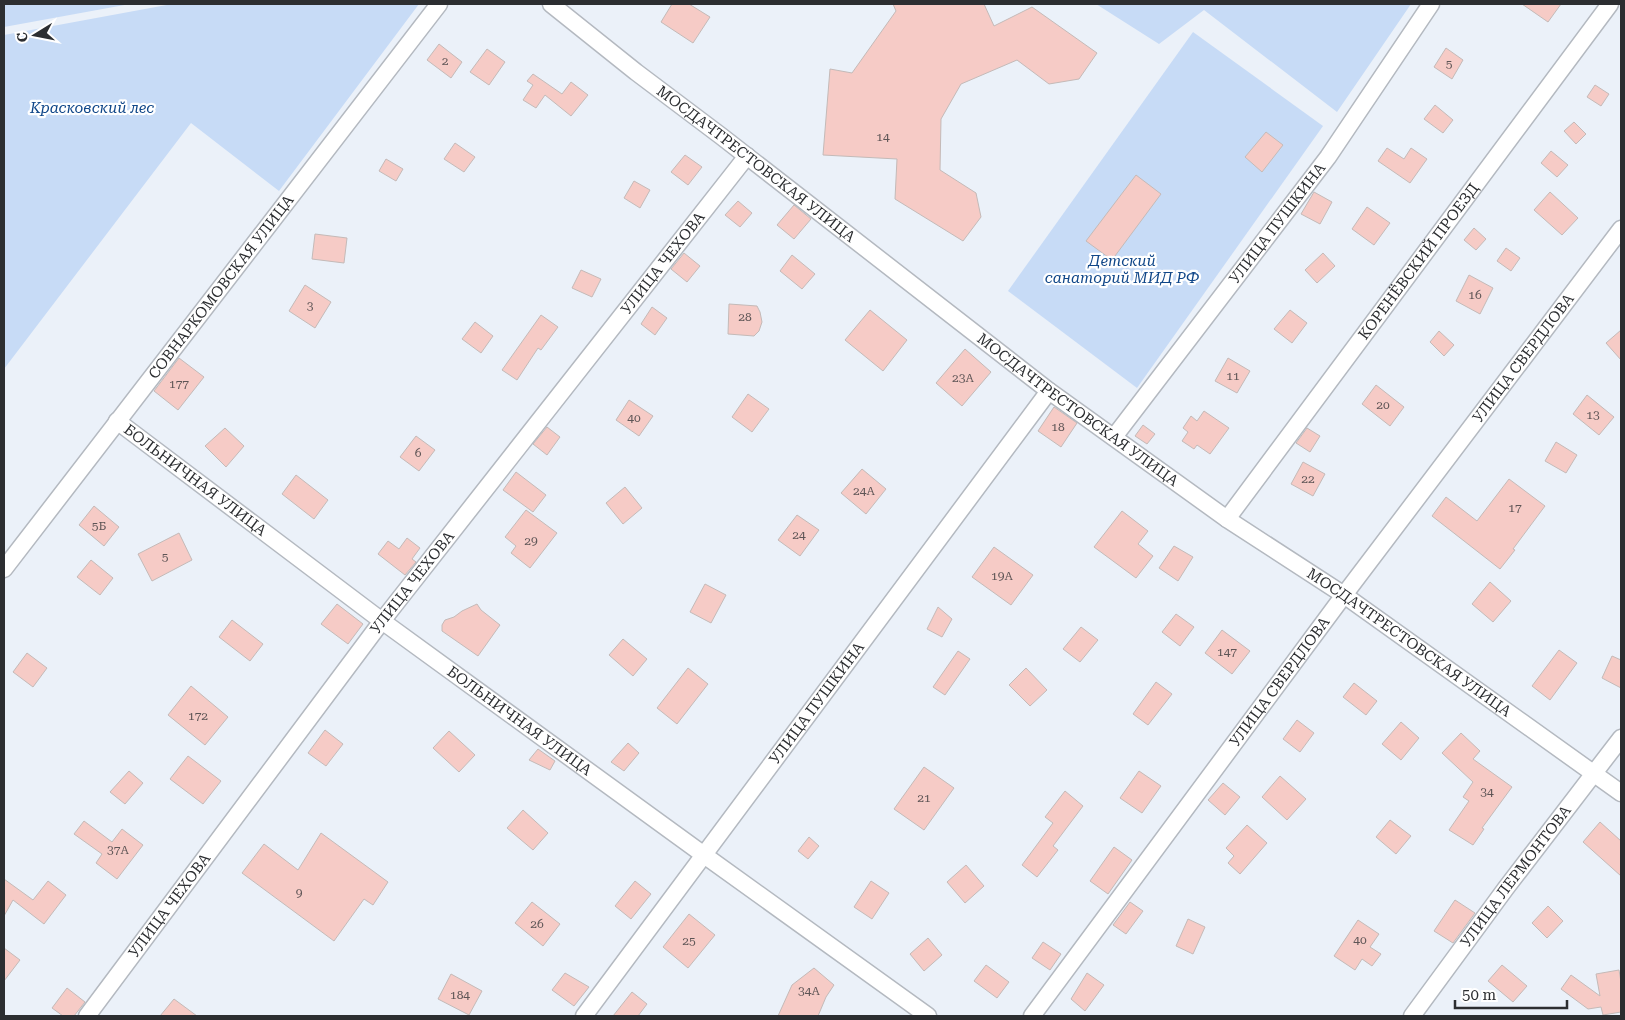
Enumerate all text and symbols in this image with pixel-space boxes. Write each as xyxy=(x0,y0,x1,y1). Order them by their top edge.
north arrow xyxy=(10,10,60,60)
text: С xyxy=(13,31,31,43)
house number: 2 xyxy=(442,54,449,68)
house number: 5 xyxy=(1446,57,1453,71)
street label: МОСДАЧТРЕСТОВСКАЯ УЛИЦА xyxy=(653,82,859,246)
park label: Красковский лес xyxy=(29,99,154,117)
house number: 14 xyxy=(876,130,890,144)
street label: УЛИЦА ПУШКИНА xyxy=(1225,159,1330,287)
street label: КОРЕНЁВСКИЙ ПРОЕЗД xyxy=(1355,180,1483,343)
street label: СОВНАРКОМОВСКАЯ УЛИЦА xyxy=(145,191,298,382)
street label: УЛИЦА ЧЕХОВА xyxy=(617,208,709,318)
park label: Детский санаторий МИД РФ xyxy=(1045,252,1200,287)
house number: 16 xyxy=(1468,288,1482,302)
street label: УЛИЦА СВЕРДЛОВА xyxy=(1469,290,1578,426)
house number: 3 xyxy=(307,299,314,313)
house number: 28 xyxy=(738,310,752,324)
street label: МОСДАЧТРЕСТОВСКАЯ УЛИЦА xyxy=(974,330,1182,490)
house number: 11 xyxy=(1226,369,1240,383)
house number: 23А xyxy=(952,371,975,385)
house number: 177 xyxy=(169,377,189,391)
house number: 20 xyxy=(1376,398,1390,412)
house number: 13 xyxy=(1586,408,1600,422)
house number: 40 xyxy=(627,411,641,425)
street label: БОЛЬНИЧНАЯ УЛИЦА xyxy=(120,420,271,540)
house number: 18 xyxy=(1051,420,1065,434)
house number: 6 xyxy=(415,446,422,460)
house number: 22 xyxy=(1301,472,1315,486)
house number: 24А xyxy=(853,484,876,498)
house number: 17 xyxy=(1508,501,1522,515)
house number: 5Б xyxy=(92,519,107,533)
street label: УЛИЦА ЧЕХОВА xyxy=(367,527,458,637)
house number: 24 xyxy=(792,528,806,542)
house number: 29 xyxy=(524,534,538,548)
house number: 5 xyxy=(162,550,169,564)
street label: МОСДАЧТРЕСТОВСКАЯ УЛИЦА xyxy=(1304,564,1515,721)
house number: 19А xyxy=(991,569,1014,583)
street label: УЛИЦА СВЕРДЛОВА xyxy=(1226,613,1334,750)
street label: УЛИЦА ПУШКИНА xyxy=(766,638,868,768)
house number: 147 xyxy=(1217,645,1237,659)
street label: БОЛЬНИЧНАЯ УЛИЦА xyxy=(444,662,596,780)
house number: 172 xyxy=(188,709,208,723)
house number: 34 xyxy=(1480,785,1494,799)
house number: 21 xyxy=(917,791,931,805)
street label: УЛИЦА ЛЕРМОНТОВА xyxy=(1457,802,1575,951)
house number: 37А xyxy=(107,843,130,857)
street label: УЛИЦА ЧЕХОВА xyxy=(125,849,215,961)
house number: 9 xyxy=(296,886,303,900)
house number: 26 xyxy=(530,917,544,931)
house number: 40 xyxy=(1353,933,1367,947)
house number: 25 xyxy=(682,934,696,948)
scale bar xyxy=(1455,978,1568,1010)
house number: 34А xyxy=(798,984,821,998)
text: 50 m xyxy=(1462,986,1497,1004)
house number: 184 xyxy=(450,988,470,1002)

